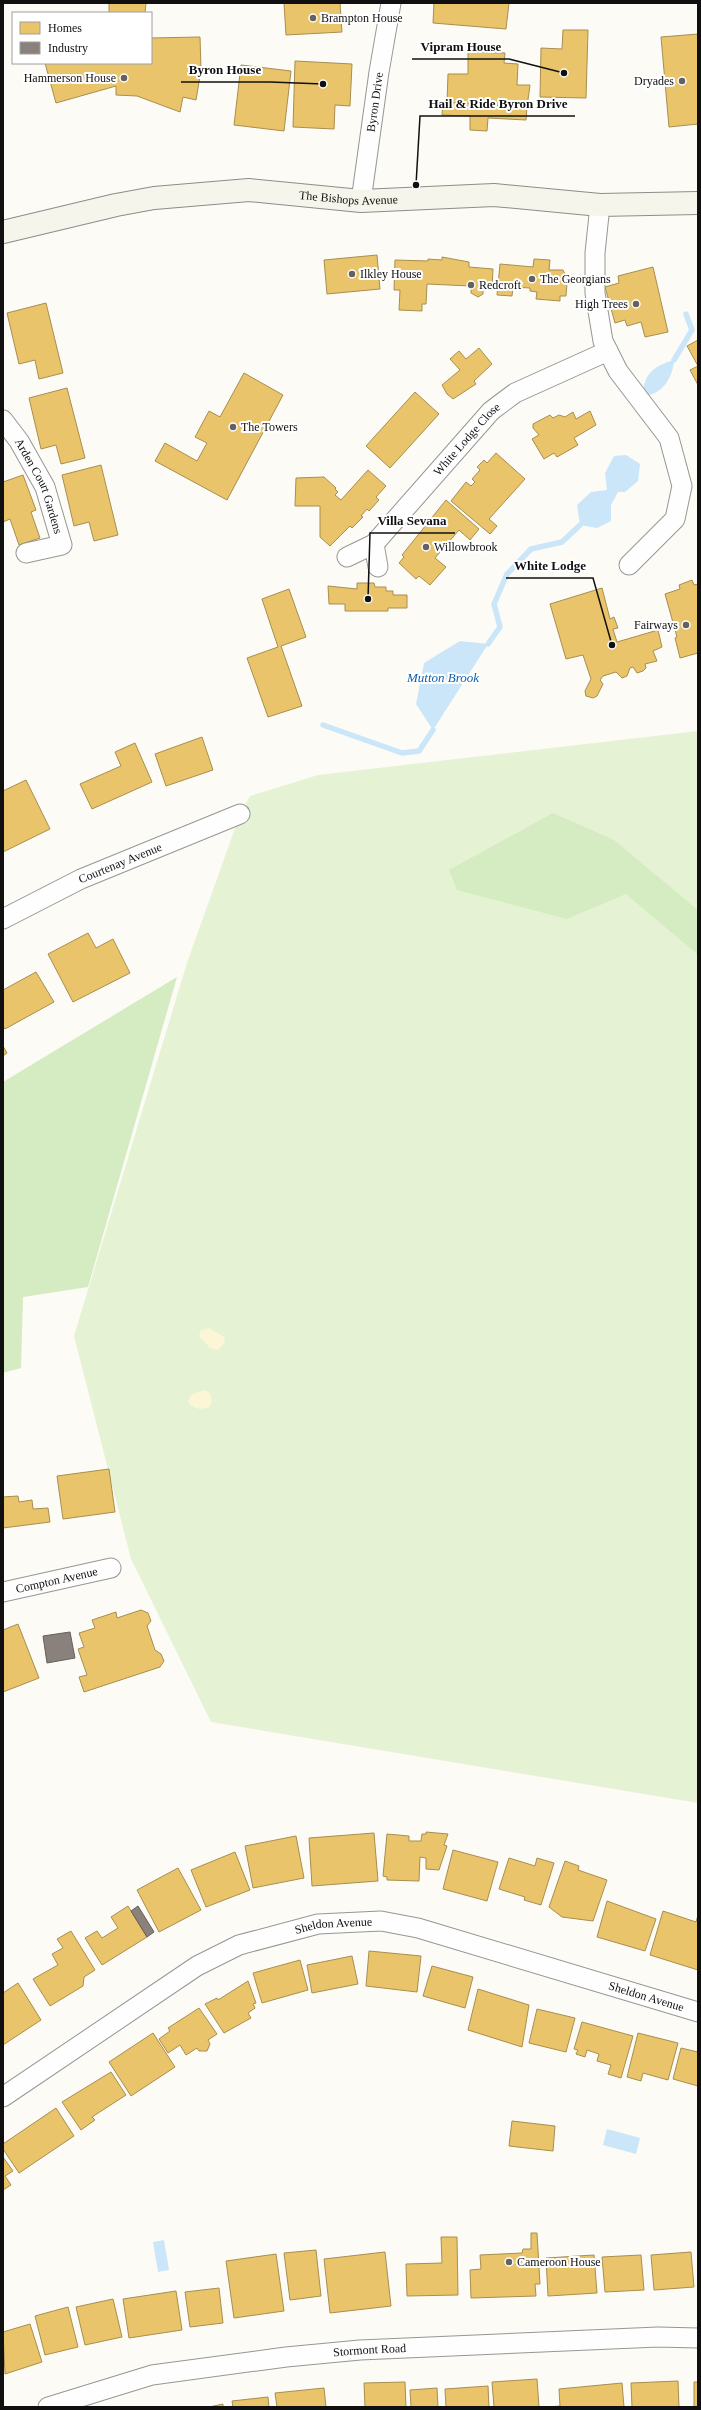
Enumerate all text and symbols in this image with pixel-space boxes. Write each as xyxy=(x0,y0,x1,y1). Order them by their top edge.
place label: Brampton House xyxy=(321,11,403,25)
legend xyxy=(12,12,152,64)
marker: Brampton House xyxy=(308,13,318,23)
text: Homes xyxy=(48,21,82,35)
callout: Vipram House xyxy=(412,34,509,59)
text: Vipram House xyxy=(421,39,502,54)
text: Industry xyxy=(48,41,88,55)
callout: Byron House xyxy=(181,57,270,82)
text: Byron House xyxy=(189,62,261,77)
place label: Hammerson House xyxy=(24,71,116,85)
street label: Byron Drive xyxy=(364,71,386,133)
marker: Hammerson House xyxy=(119,73,129,83)
place label: Dryades xyxy=(634,74,674,88)
marker: Dryades xyxy=(677,76,687,86)
callout: Hail & Ride Byron Drive xyxy=(420,91,575,116)
text: Hail & Ride Byron Drive xyxy=(428,96,568,111)
street label: The Bishops Avenue xyxy=(298,188,398,208)
place label: Ilkley House xyxy=(360,267,422,281)
marker: Ilkley House xyxy=(347,269,357,279)
place label: The Georgians xyxy=(540,272,611,286)
marker: The Georgians xyxy=(527,274,537,284)
place label: Redcroft xyxy=(479,278,522,292)
marker: Redcroft xyxy=(466,280,476,290)
place label: High Trees xyxy=(575,297,628,311)
marker: High Trees xyxy=(631,299,641,309)
street label: White Lodge Close xyxy=(430,400,503,479)
place label: The Towers xyxy=(241,420,298,434)
marker: The Towers xyxy=(228,422,238,432)
street label: Arden Court Gardens xyxy=(12,436,65,536)
callout: Villa Sevana xyxy=(370,508,455,533)
text: Villa Sevana xyxy=(377,513,447,528)
place label: Willowbrook xyxy=(434,540,498,554)
marker: Willowbrook xyxy=(421,542,431,552)
callout: White Lodge xyxy=(506,553,593,578)
text: White Lodge xyxy=(514,558,586,573)
place label: Fairways xyxy=(634,618,678,632)
marker: Fairways xyxy=(681,620,691,630)
water label: Mutton Brook xyxy=(406,670,479,685)
street label: Courtenay Avenue xyxy=(76,840,164,886)
street label: Compton Avenue xyxy=(14,1564,99,1596)
street label: Sheldon Avenue xyxy=(293,1914,373,1937)
street label: Sheldon Avenue xyxy=(607,1979,686,2014)
place label: Cameroon House xyxy=(517,2255,601,2269)
marker: Cameroon House xyxy=(504,2257,514,2267)
street label: Stormont Road xyxy=(333,2341,406,2360)

